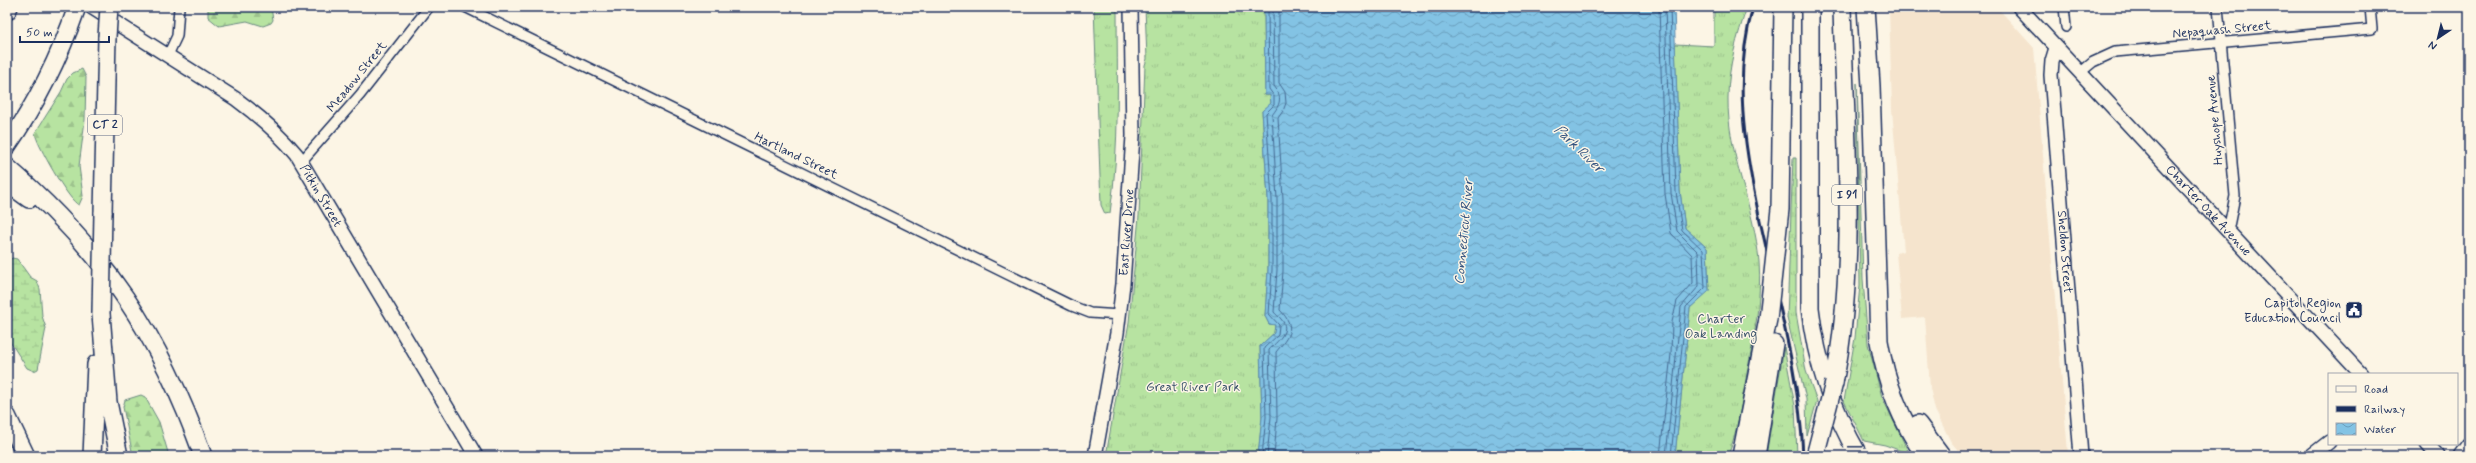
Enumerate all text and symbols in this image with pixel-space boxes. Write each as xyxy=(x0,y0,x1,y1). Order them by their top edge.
street label: Nepaquash Street xyxy=(2172,17,2273,43)
scale bar xyxy=(20,18,109,44)
north arrow xyxy=(2418,18,2458,58)
text: 50 m xyxy=(26,25,53,41)
street label: Meadow Street xyxy=(323,38,391,116)
text: N xyxy=(2426,38,2440,53)
street label: Huyshope Avenue xyxy=(2203,74,2227,166)
road number: CT 2 xyxy=(88,115,122,135)
water label: Park River xyxy=(1550,121,1610,179)
street label: Hartland Street xyxy=(751,128,841,184)
street label: Pitkin Street xyxy=(296,161,346,230)
street label: Charter Oak Avenue xyxy=(2162,161,2255,260)
water label: Connecticut River xyxy=(1450,176,1478,285)
road number: I 91 xyxy=(1832,185,1862,205)
street label: East River Drive xyxy=(1115,188,1138,277)
street label: Sheldon Street xyxy=(2053,210,2077,294)
place label: Capitol Region Education Council xyxy=(2244,295,2341,327)
public building icon: Capitol Region Education Council xyxy=(2344,300,2364,320)
park label: Charter Oak Landing xyxy=(1685,311,1757,344)
legend xyxy=(2328,373,2458,445)
park label: Great River Park xyxy=(1146,379,1240,396)
text: Road xyxy=(2364,382,2388,398)
text: Railway xyxy=(2364,402,2406,418)
text: Water xyxy=(2364,422,2396,438)

